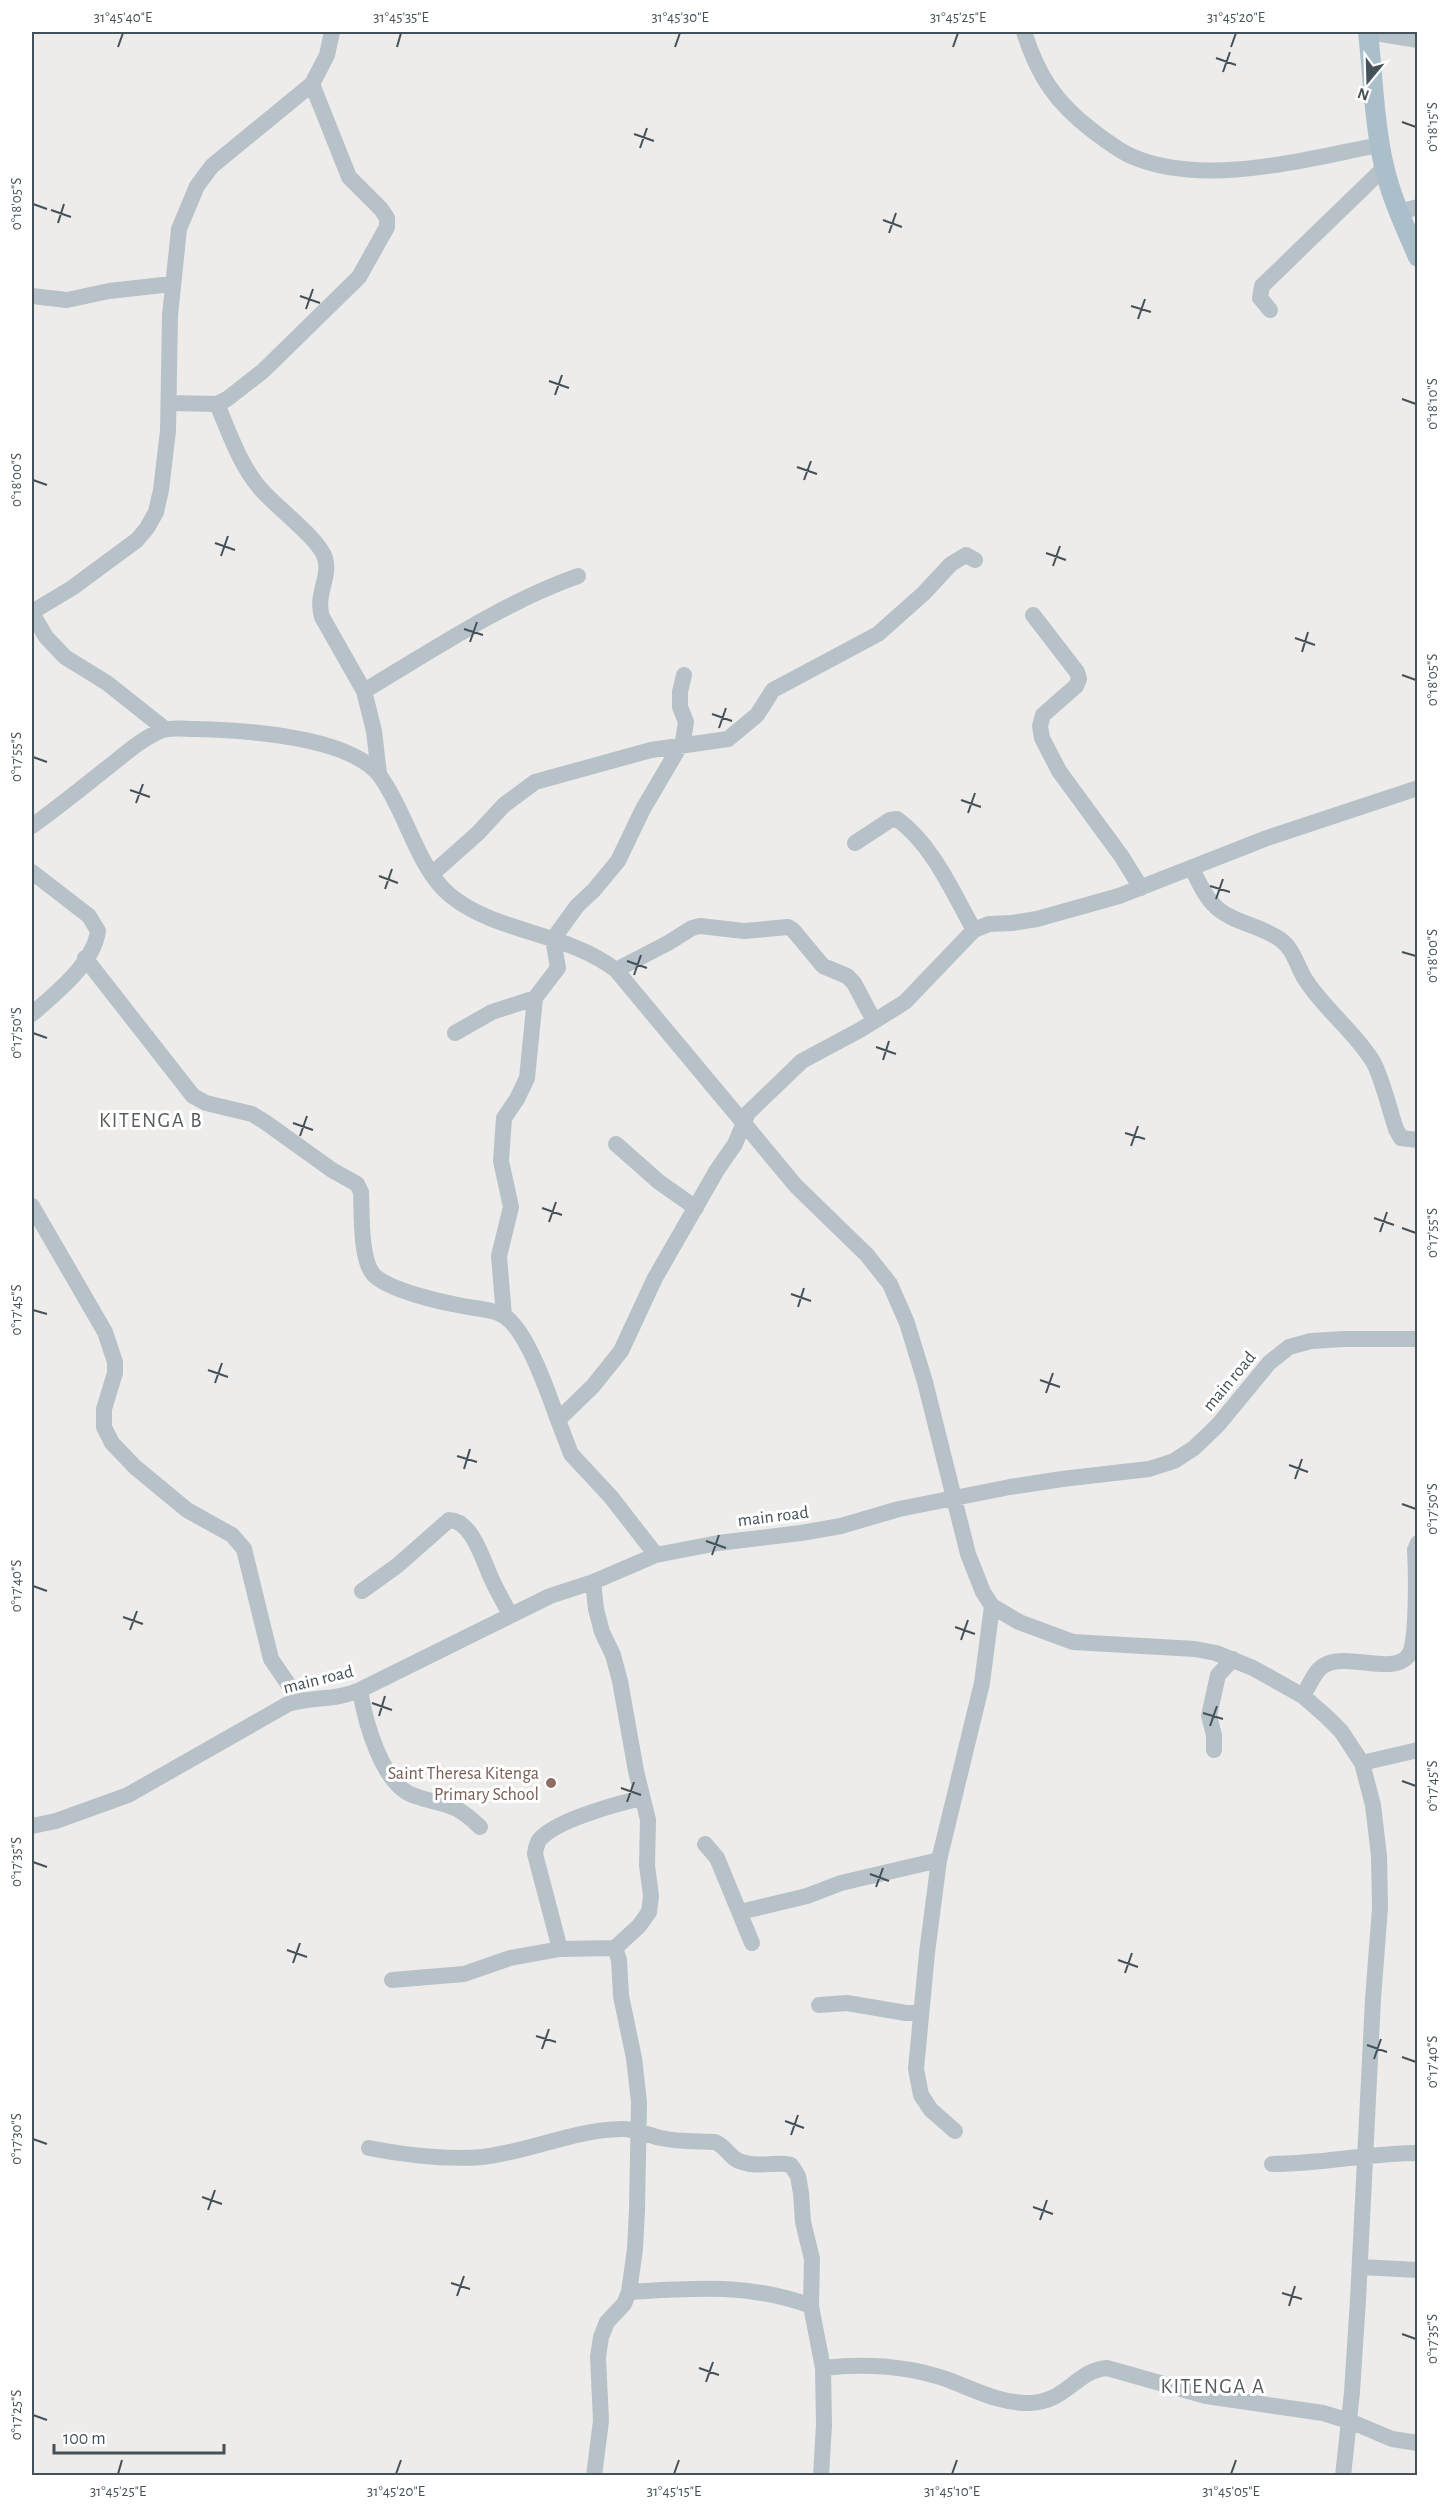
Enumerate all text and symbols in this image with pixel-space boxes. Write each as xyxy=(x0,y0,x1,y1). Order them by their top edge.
text: 31°45'40"E xyxy=(94,10,152,25)
text: 31°45'35"E xyxy=(373,10,429,25)
text: 31°45'30"E xyxy=(651,10,709,25)
text: 31°45'25"E xyxy=(930,10,986,25)
text: 31°45'20"E xyxy=(1207,10,1265,25)
north arrow xyxy=(1338,51,1398,111)
text: N xyxy=(1356,85,1371,104)
text: 0°18'15"S xyxy=(1425,102,1440,152)
text: 0°18'05"S xyxy=(9,178,24,230)
text: 0°18'10"S xyxy=(1425,378,1440,430)
text: 0°18'00"S xyxy=(9,453,24,507)
text: 0°18'05"S xyxy=(1425,654,1440,706)
text: 0°17'55"S xyxy=(9,732,24,782)
text: 0°18'00"S xyxy=(1425,929,1440,983)
text: 0°17'50"S xyxy=(9,1007,24,1059)
district label: KITENGA B xyxy=(99,1110,203,1131)
text: 0°17'55"S xyxy=(1425,1208,1440,1258)
text: 0°17'45"S xyxy=(9,1285,24,1336)
street label: main road xyxy=(1200,1348,1260,1415)
text: 0°17'50"S xyxy=(1425,1483,1440,1535)
street label: main road xyxy=(736,1504,810,1530)
text: 0°17'40"S xyxy=(9,1560,24,1612)
street label: main road xyxy=(281,1663,355,1697)
text: 0°17'45"S xyxy=(1425,1761,1440,1812)
place label: Saint Theresa Kitenga Primary School xyxy=(388,1765,539,1804)
marker: Saint Theresa Kitenga Primary School xyxy=(544,1776,558,1790)
text: 0°17'35"S xyxy=(9,1837,24,1887)
text: 0°17'40"S xyxy=(1425,2036,1440,2088)
text: 0°17'30"S xyxy=(9,2113,24,2165)
text: 0°17'35"S xyxy=(1425,2314,1440,2364)
district label: KITENGA A xyxy=(1160,2376,1266,2397)
text: 0°17'25"S xyxy=(9,2390,24,2440)
scale bar xyxy=(54,2417,224,2455)
text: 100 m xyxy=(63,2430,106,2448)
text: 31°45'25"E xyxy=(90,2484,146,2499)
text: 31°45'20"E xyxy=(367,2484,425,2499)
text: 31°45'15"E xyxy=(647,2484,701,2499)
text: 31°45'10"E xyxy=(924,2484,980,2499)
text: 31°45'05"E xyxy=(1202,2484,1260,2499)

